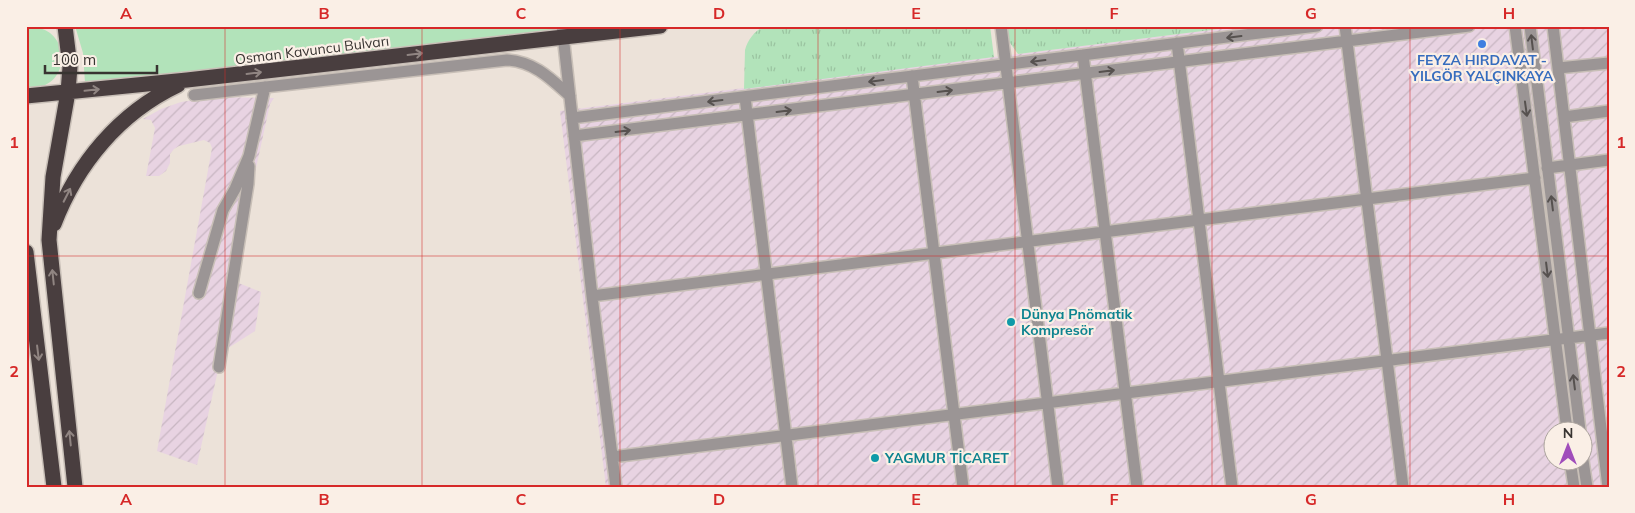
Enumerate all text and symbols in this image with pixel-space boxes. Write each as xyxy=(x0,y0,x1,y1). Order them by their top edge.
text: A xyxy=(120,3,132,23)
text: B xyxy=(318,3,330,23)
text: C xyxy=(516,3,527,23)
text: D xyxy=(713,3,725,23)
text: E xyxy=(911,3,921,23)
text: F xyxy=(1109,3,1119,23)
text: G xyxy=(1305,3,1317,23)
text: H xyxy=(1503,3,1515,23)
street label: Osman Kavuncu Bulvarı xyxy=(234,32,390,68)
one-way arrow xyxy=(1226,32,1242,42)
one-way arrow xyxy=(1527,34,1537,50)
marker: FEYZA HIRDAVAT - YILGÖR YALÇINKAYA xyxy=(1476,38,1488,50)
scale bar xyxy=(45,42,158,74)
one-way arrow xyxy=(407,49,423,59)
text: 100 m xyxy=(52,50,96,69)
place label: FEYZA HIRDAVAT - YILGÖR YALÇINKAYA xyxy=(1410,51,1554,85)
one-way arrow xyxy=(1030,56,1046,66)
one-way arrow xyxy=(1098,66,1114,76)
one-way arrow xyxy=(245,68,261,78)
one-way arrow xyxy=(869,76,885,86)
one-way arrow xyxy=(84,85,100,95)
one-way arrow xyxy=(937,86,953,96)
one-way arrow xyxy=(707,96,723,106)
one-way arrow xyxy=(1521,101,1531,117)
one-way arrow xyxy=(776,106,792,116)
one-way arrow xyxy=(615,125,631,135)
text: 1 xyxy=(9,132,19,152)
text: 1 xyxy=(1616,132,1626,152)
one-way arrow xyxy=(63,188,72,203)
one-way arrow xyxy=(1547,196,1557,212)
one-way arrow xyxy=(1542,262,1552,278)
one-way arrow xyxy=(48,269,58,285)
place label: Dünya Pnömatik Kompresör xyxy=(1021,305,1133,339)
marker: Dünya Pnömatik Kompresör xyxy=(1005,316,1017,328)
one-way arrow xyxy=(33,345,43,361)
text: 2 xyxy=(9,361,19,381)
text: 2 xyxy=(1616,361,1626,381)
one-way arrow xyxy=(1569,374,1579,390)
north arrow xyxy=(1542,420,1592,470)
text: N xyxy=(1563,424,1573,442)
one-way arrow xyxy=(65,431,75,447)
place label: YAGMUR TİCARET xyxy=(884,449,1009,467)
marker: YAGMUR TİCARET xyxy=(869,452,881,464)
text: A xyxy=(120,489,132,509)
text: B xyxy=(318,489,330,509)
text: C xyxy=(516,489,527,509)
text: D xyxy=(713,489,725,509)
text: E xyxy=(911,489,921,509)
text: F xyxy=(1109,489,1119,509)
text: G xyxy=(1305,489,1317,509)
text: H xyxy=(1503,489,1515,509)

